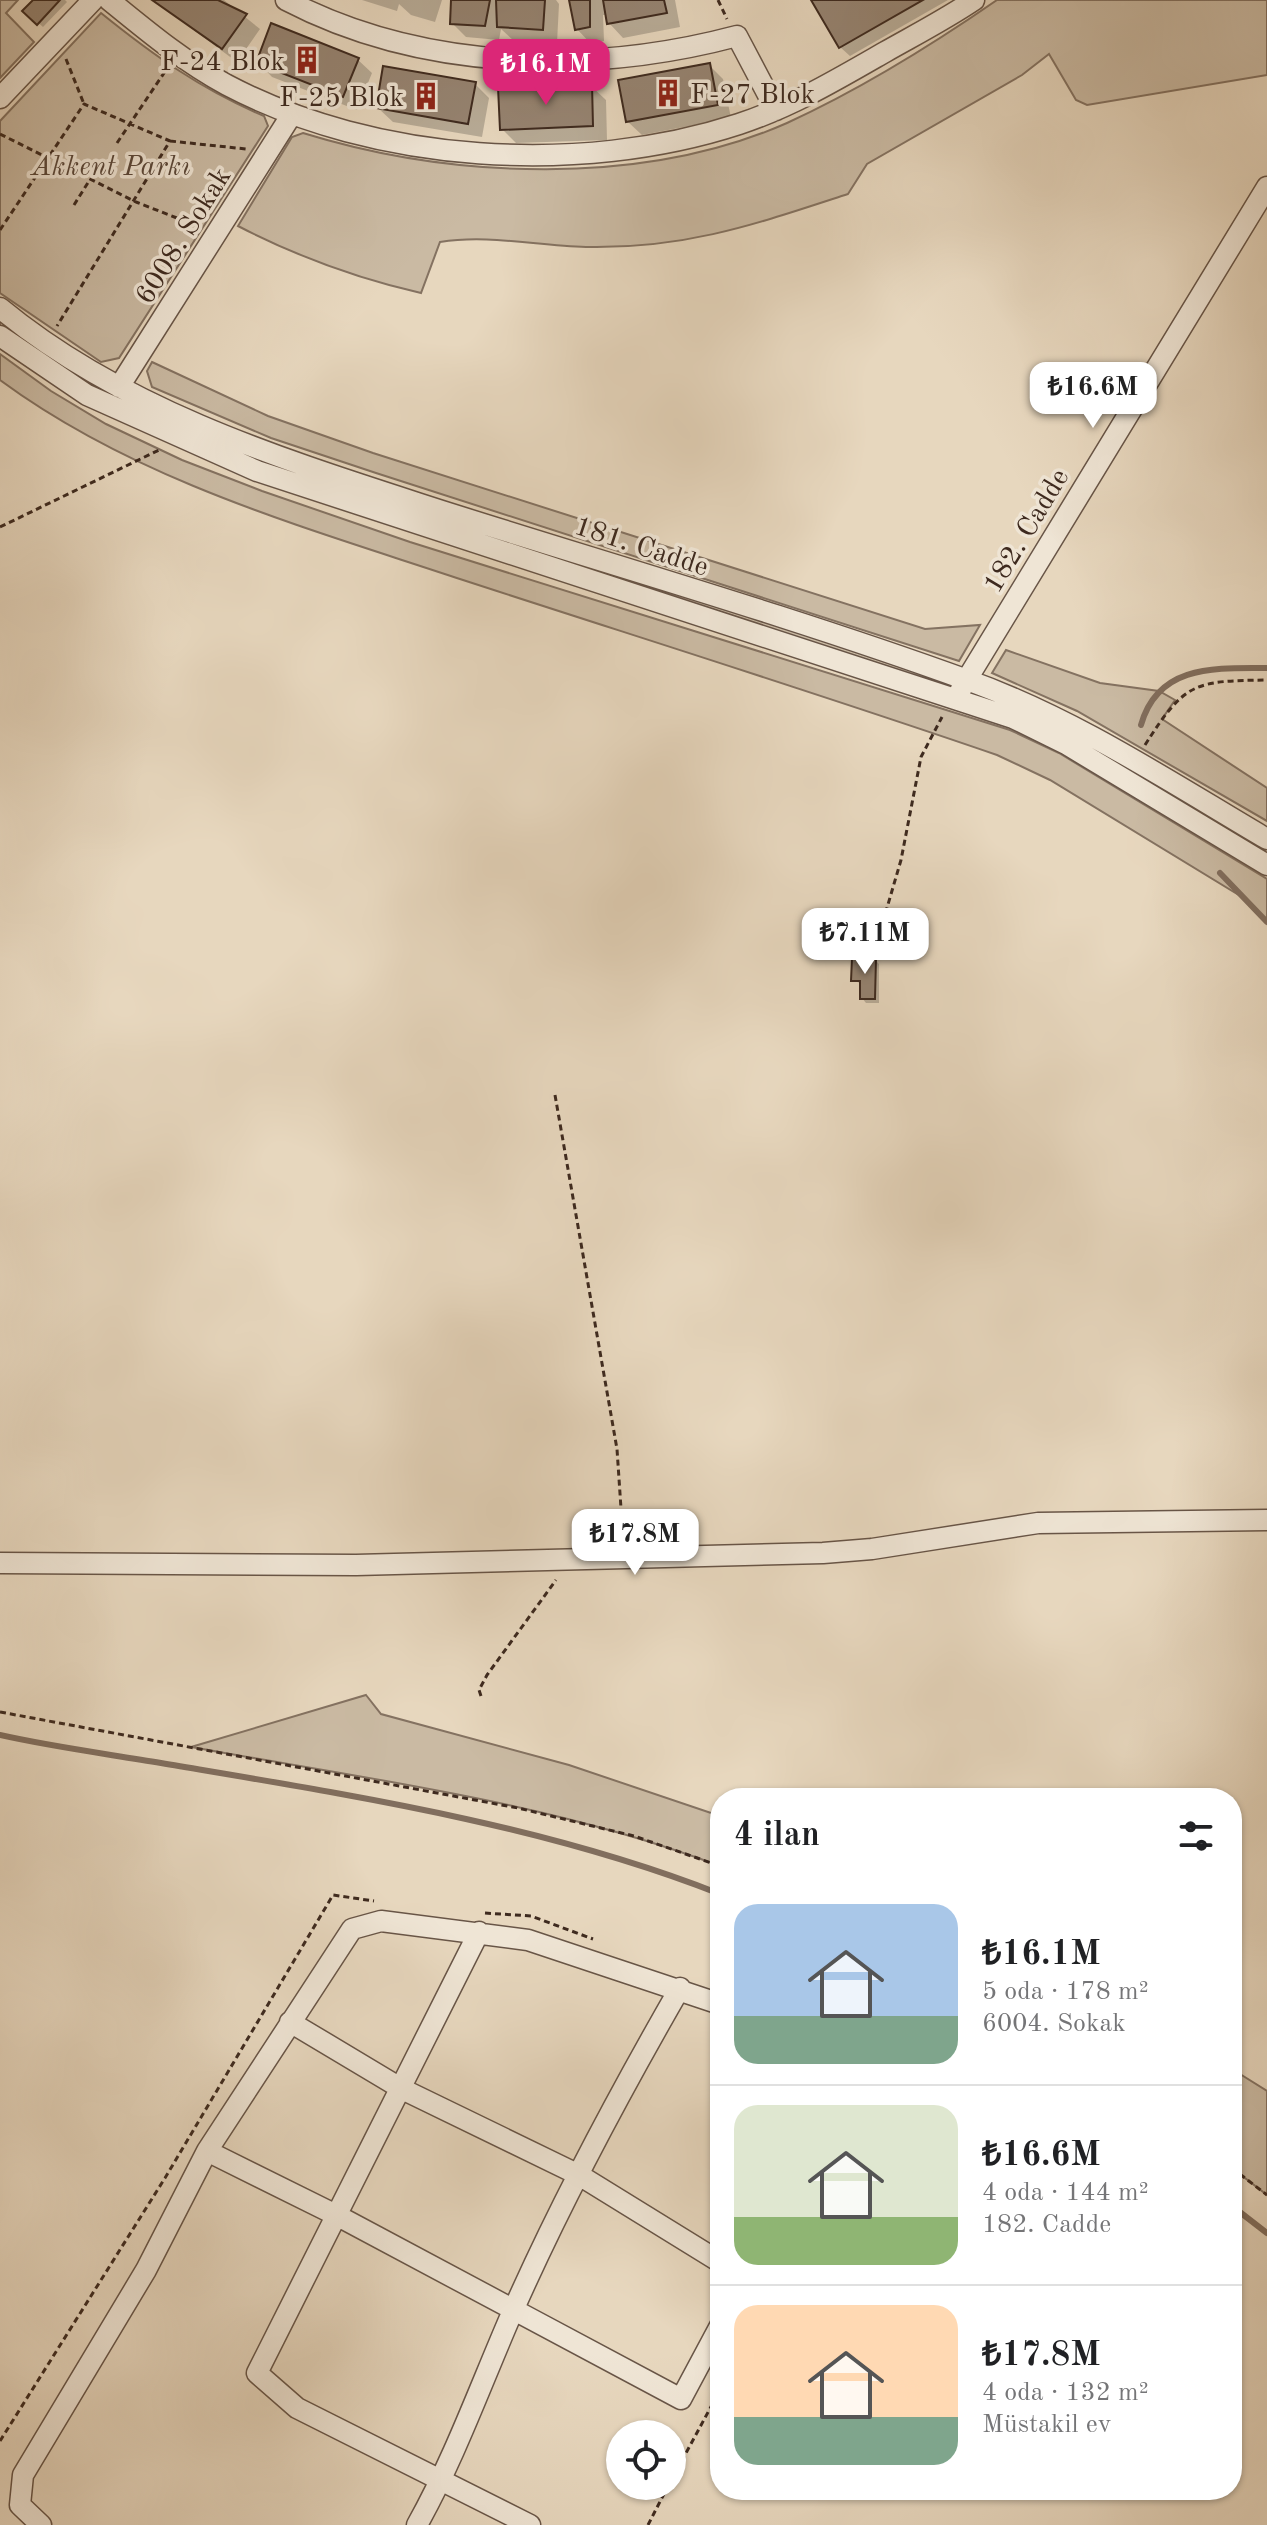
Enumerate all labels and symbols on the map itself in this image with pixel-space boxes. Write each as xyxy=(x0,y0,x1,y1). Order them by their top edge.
pin: ₺16.1M xyxy=(481,39,611,107)
building icon: F-24 Blok xyxy=(292,45,322,75)
place label: F-24 Blok xyxy=(160,49,285,77)
building icon: F-27 Blok xyxy=(653,78,683,108)
building icon: F-25 Blok xyxy=(411,81,441,111)
place label: F-27 Blok xyxy=(690,82,815,110)
place label: F-25 Blok xyxy=(279,85,404,113)
park label: Akkent Parkı xyxy=(29,154,191,182)
street label: 6008. Sokak xyxy=(132,164,237,310)
pin: ₺16.6M xyxy=(1028,362,1158,430)
street label: 182. Cadde xyxy=(980,465,1075,598)
street label: 181. Cadde xyxy=(571,513,712,583)
pin: ₺7.11M xyxy=(800,908,930,976)
pin: ₺17.8M xyxy=(570,1509,700,1577)

